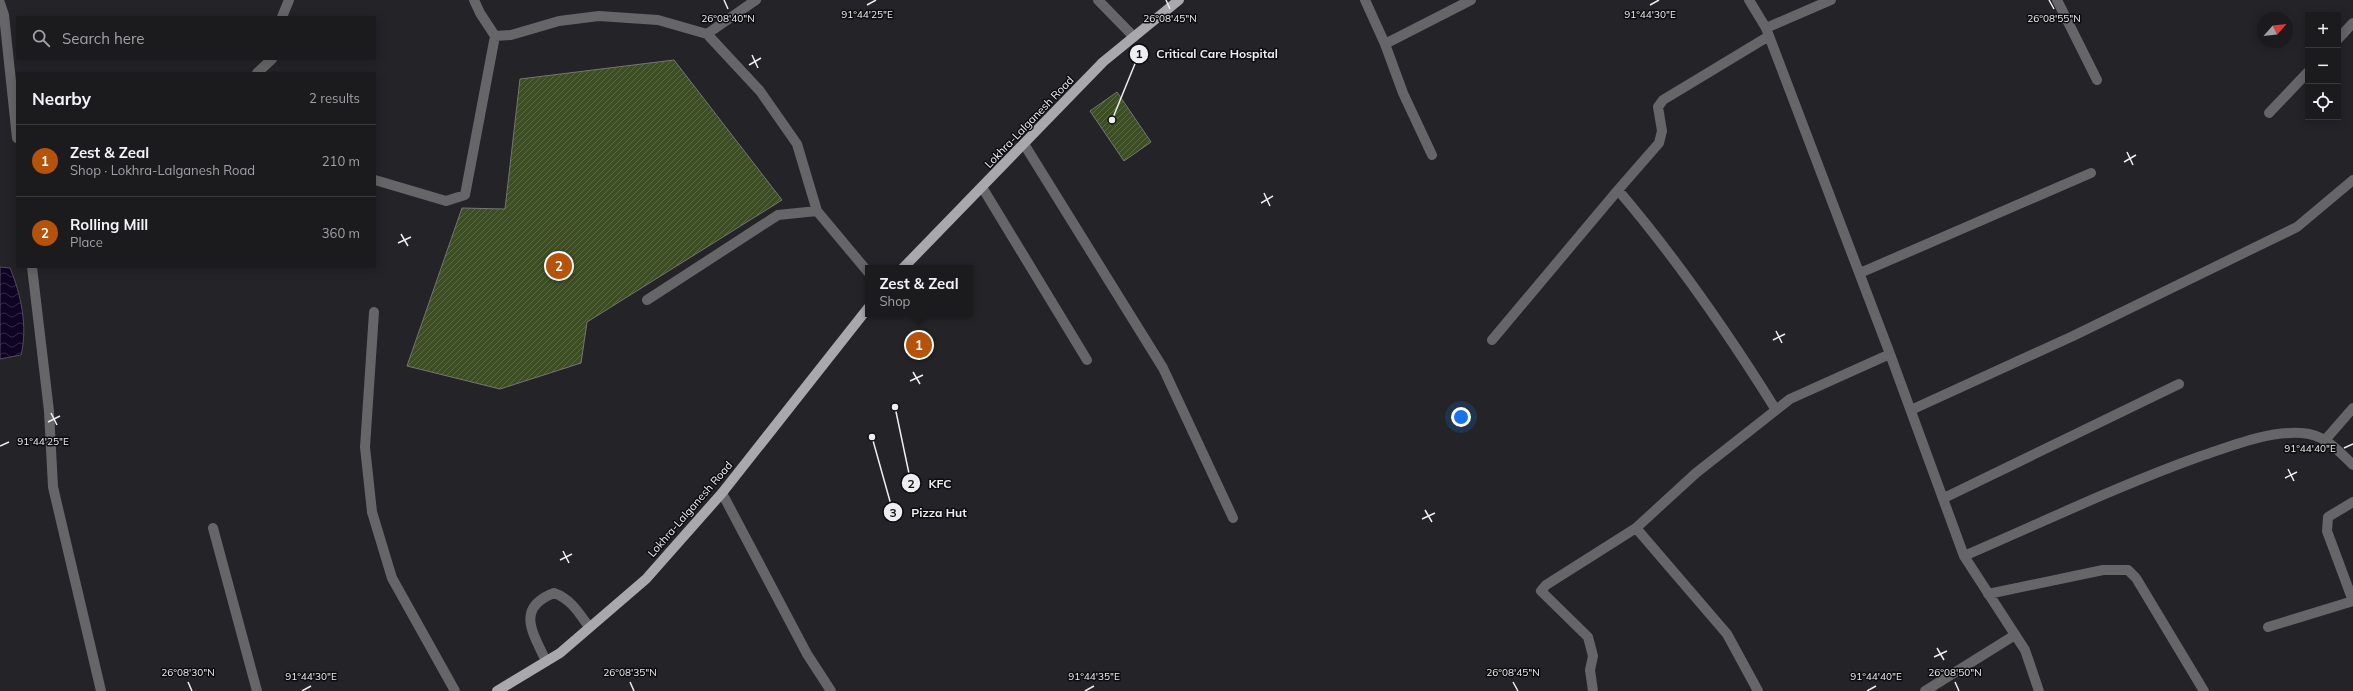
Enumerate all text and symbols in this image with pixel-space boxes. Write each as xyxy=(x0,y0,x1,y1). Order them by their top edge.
text: 91°44'25"E xyxy=(841,8,893,21)
text: 91°44'30"E xyxy=(1624,8,1676,21)
text: 26°08'40"N xyxy=(701,12,755,25)
text: 26°08'45"N xyxy=(1143,12,1197,25)
text: 26°08'55"N xyxy=(2027,12,2081,25)
north arrow xyxy=(2257,12,2293,48)
map controls xyxy=(2305,12,2341,120)
button: + xyxy=(2305,12,2341,48)
search box xyxy=(16,16,376,60)
icon: search xyxy=(30,27,52,49)
text: Search here xyxy=(62,29,144,48)
callout: Critical Care Hospital xyxy=(1129,42,1286,66)
text: 1 xyxy=(1135,46,1143,61)
text: Critical Care Hospital xyxy=(1156,46,1278,61)
button: − xyxy=(2305,48,2341,84)
street label: Lokhra-Lalganesh Road xyxy=(982,73,1076,171)
button: locate xyxy=(2305,84,2341,120)
text: Nearby xyxy=(32,88,91,109)
text: 2 results xyxy=(309,90,360,106)
text: Zest & Zeal xyxy=(70,143,149,162)
text: 1 xyxy=(41,153,49,169)
text: 210 m xyxy=(322,153,360,169)
text: Shop · Lokhra-Lalganesh Road xyxy=(70,162,255,178)
text: Rolling Mill xyxy=(70,215,148,234)
text: 2 xyxy=(41,225,49,241)
text: 360 m xyxy=(322,225,360,241)
text: Place xyxy=(70,234,103,250)
pin: 2 xyxy=(546,251,572,281)
popup xyxy=(865,265,973,317)
text: Zest & Zeal xyxy=(879,274,959,293)
text: Shop xyxy=(879,293,910,309)
pin: 1 xyxy=(906,330,932,360)
your location xyxy=(1451,407,1471,427)
text: 91°44'25"E xyxy=(17,435,69,448)
text: 91°44'40"E xyxy=(2284,442,2336,455)
street label: Lokhra-Lalganesh Road xyxy=(645,458,735,560)
callout: KFC xyxy=(901,471,960,495)
text: 2 xyxy=(907,476,915,491)
text: KFC xyxy=(929,476,951,491)
callout: Pizza Hut xyxy=(883,500,975,524)
text: 3 xyxy=(889,505,897,520)
text: Pizza Hut xyxy=(911,505,967,520)
text: 26°08'30"N xyxy=(161,666,215,679)
text: 26°08'35"N xyxy=(603,666,657,679)
text: 26°08'45"N xyxy=(1486,666,1540,679)
text: 26°08'50"N xyxy=(1928,666,1982,679)
text: 91°44'30"E xyxy=(285,670,337,683)
text: 91°44'35"E xyxy=(1068,670,1120,683)
text: 91°44'40"E xyxy=(1850,670,1902,683)

